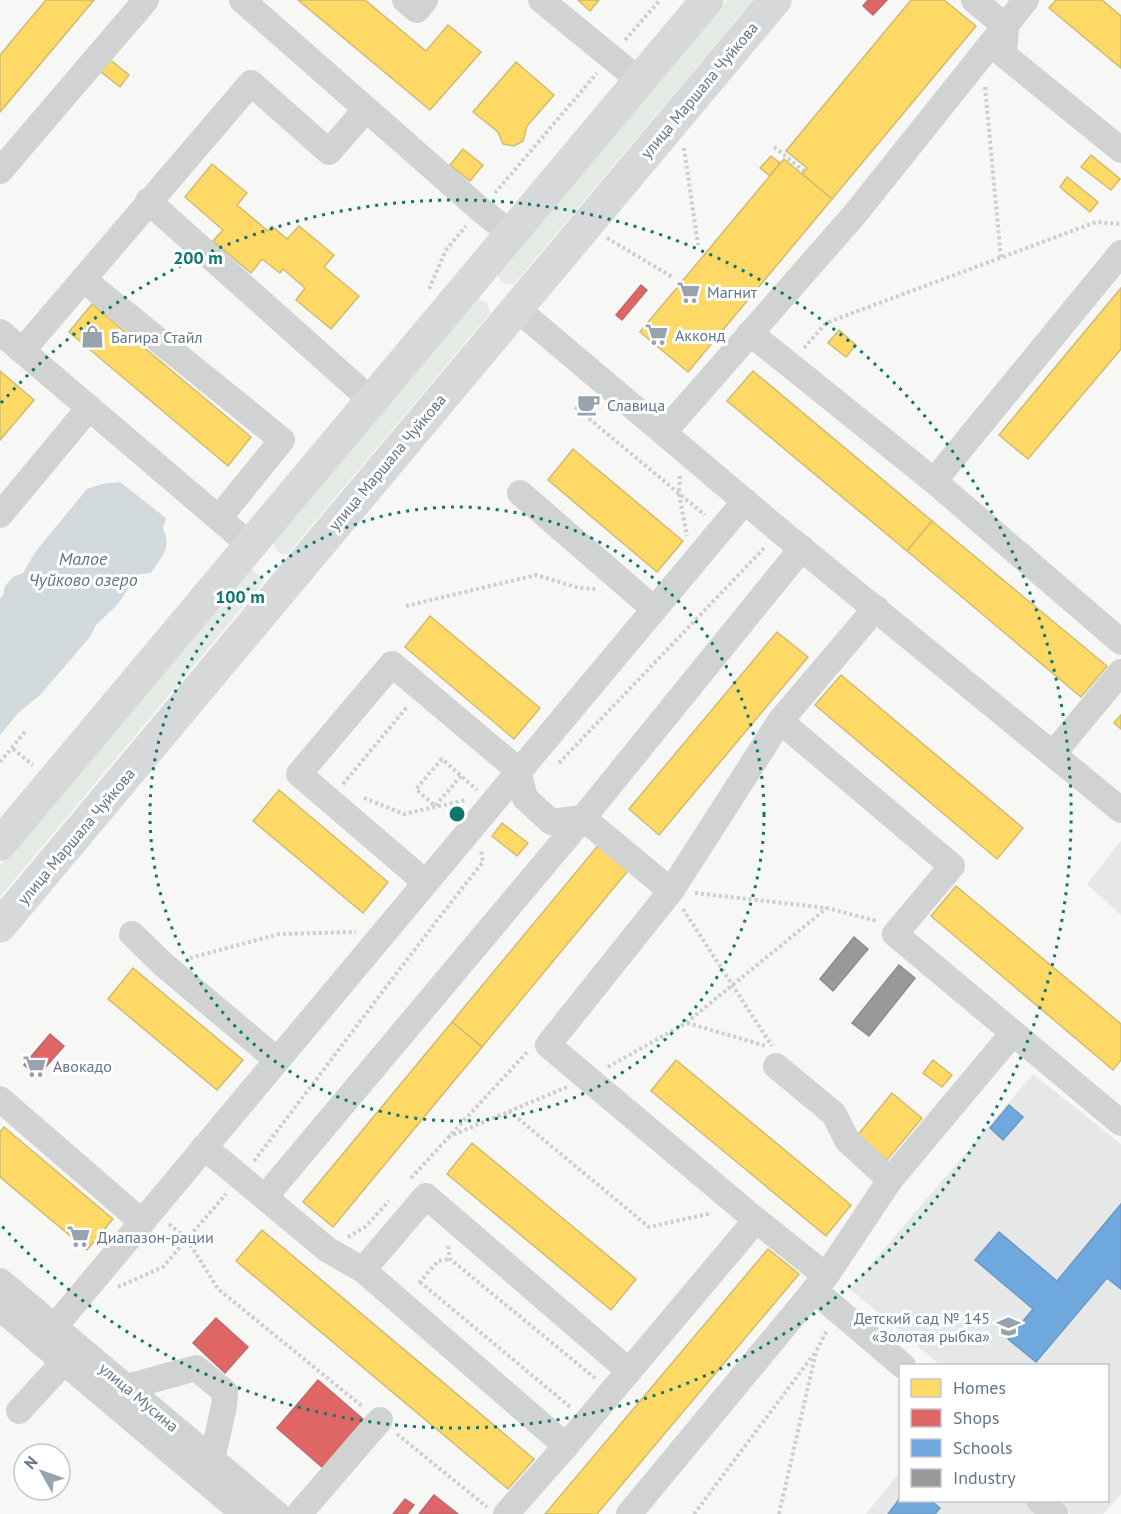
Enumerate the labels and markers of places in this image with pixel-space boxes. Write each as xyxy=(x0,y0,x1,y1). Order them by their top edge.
supermarket icon: Магнит xyxy=(676,279,702,305)
place label: Магнит xyxy=(707,282,758,302)
supermarket icon: Акконд xyxy=(644,322,670,348)
shop icon: Багира Стайл xyxy=(80,324,106,350)
place label: Акконд xyxy=(675,325,726,345)
place label: Багира Стайл xyxy=(111,327,202,347)
cafe icon: Славица xyxy=(576,392,602,418)
place label: Славица xyxy=(607,395,665,415)
centre of rings xyxy=(447,804,467,824)
supermarket icon: Авокадо xyxy=(22,1053,48,1079)
place label: Авокадо xyxy=(53,1056,112,1076)
supermarket icon: Диапазон-рации xyxy=(66,1224,92,1250)
place label: Диапазон-рации xyxy=(97,1227,214,1247)
place label: Детский сад № 145 «Золотая рыбка» xyxy=(854,1308,990,1346)
school or university icon: Детский сад № 145 «Золотая рыбка» xyxy=(995,1314,1021,1340)

